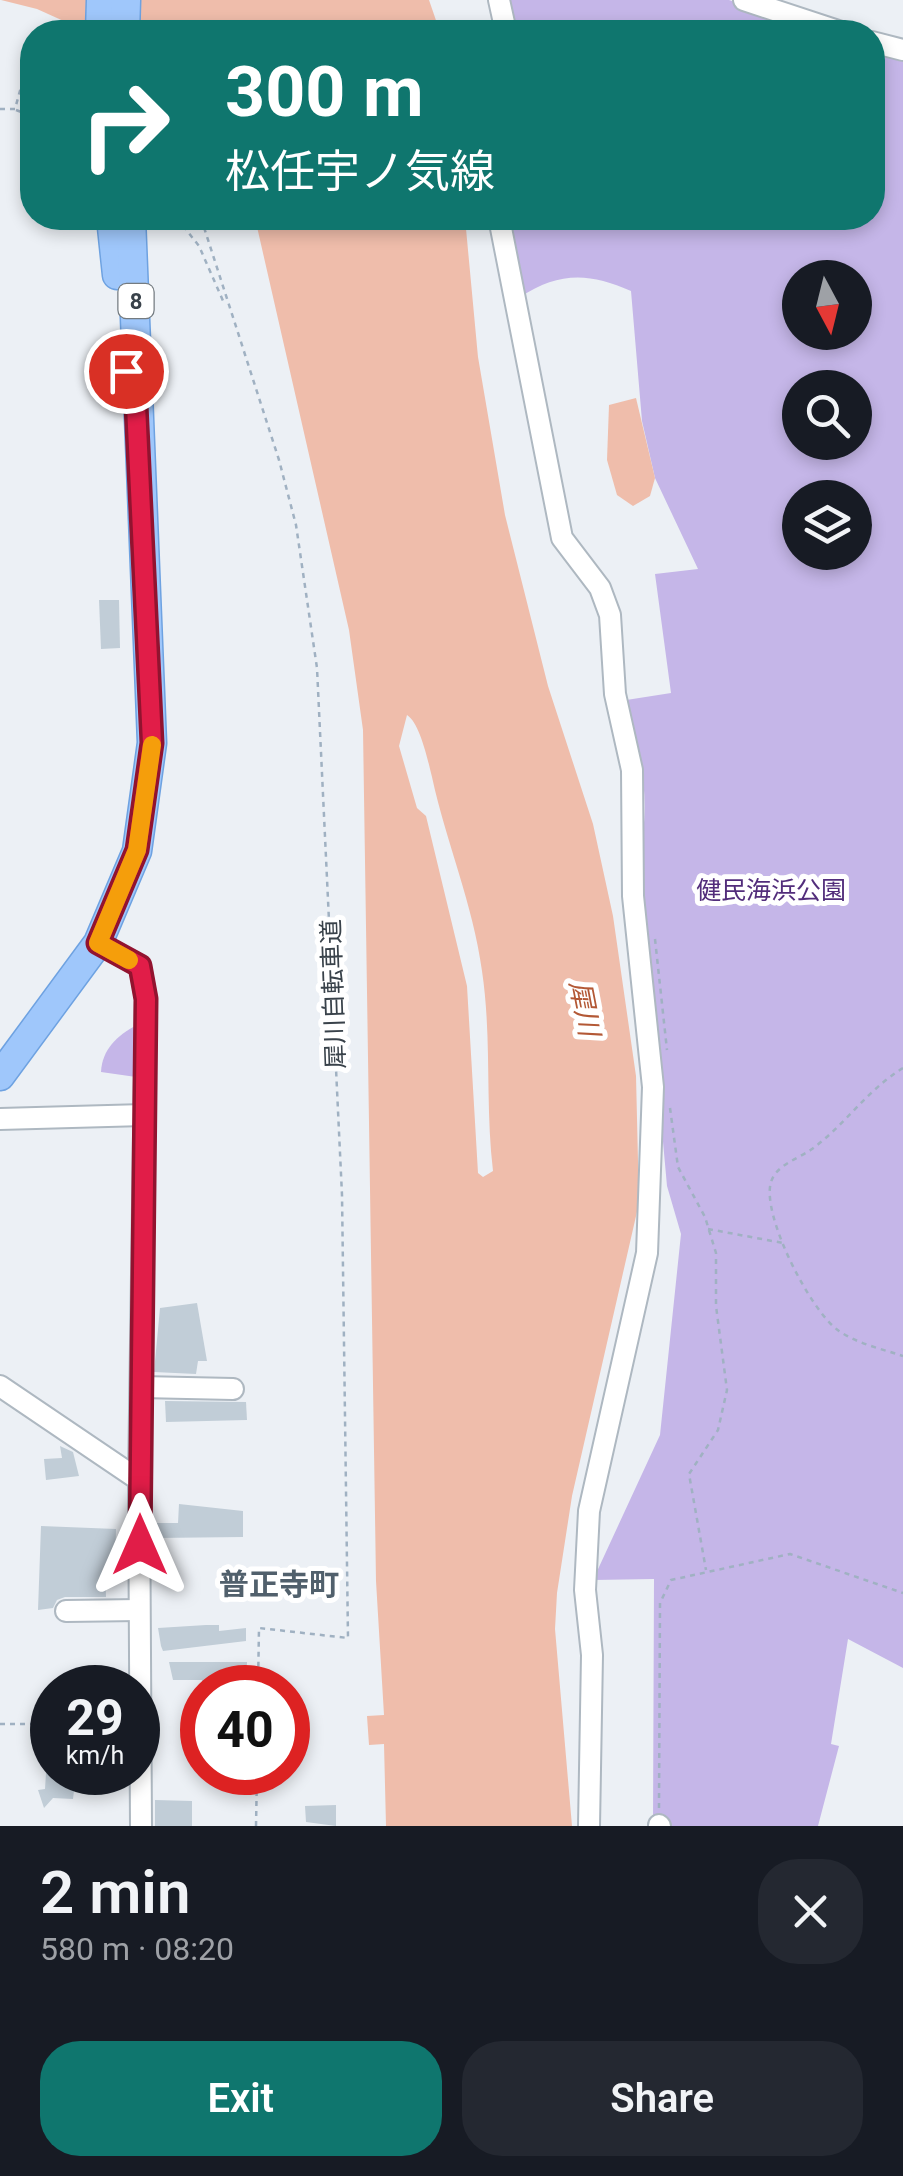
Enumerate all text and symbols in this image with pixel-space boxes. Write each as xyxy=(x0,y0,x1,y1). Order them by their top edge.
text: 300 m xyxy=(225,51,424,133)
icon: right xyxy=(60,60,190,190)
text: 松任宇ノ気線 xyxy=(225,145,495,198)
north arrow xyxy=(782,260,872,350)
map controls xyxy=(782,260,872,570)
road number: 8 xyxy=(118,284,154,318)
pin xyxy=(84,329,169,414)
icon: arrive xyxy=(99,344,154,399)
button: search xyxy=(782,370,872,460)
button: layers xyxy=(782,480,872,570)
park label: 健民海浜公園 xyxy=(696,876,846,905)
street label: 犀川自転車道 xyxy=(316,919,351,1069)
water label: 犀川 xyxy=(563,977,607,1042)
position arrow xyxy=(88,1493,192,1597)
district label: 普正寺町 xyxy=(219,1567,339,1602)
speed limit sign: 40 xyxy=(180,1665,310,1795)
text: 29 xyxy=(66,1689,124,1747)
text: km/h xyxy=(66,1741,124,1770)
text: 2 min xyxy=(40,1857,190,1928)
button: close xyxy=(758,1859,863,1964)
text: 580 m · 08:20 xyxy=(40,1930,234,1968)
button: Exit xyxy=(40,2041,442,2156)
button: Share xyxy=(462,2041,863,2156)

